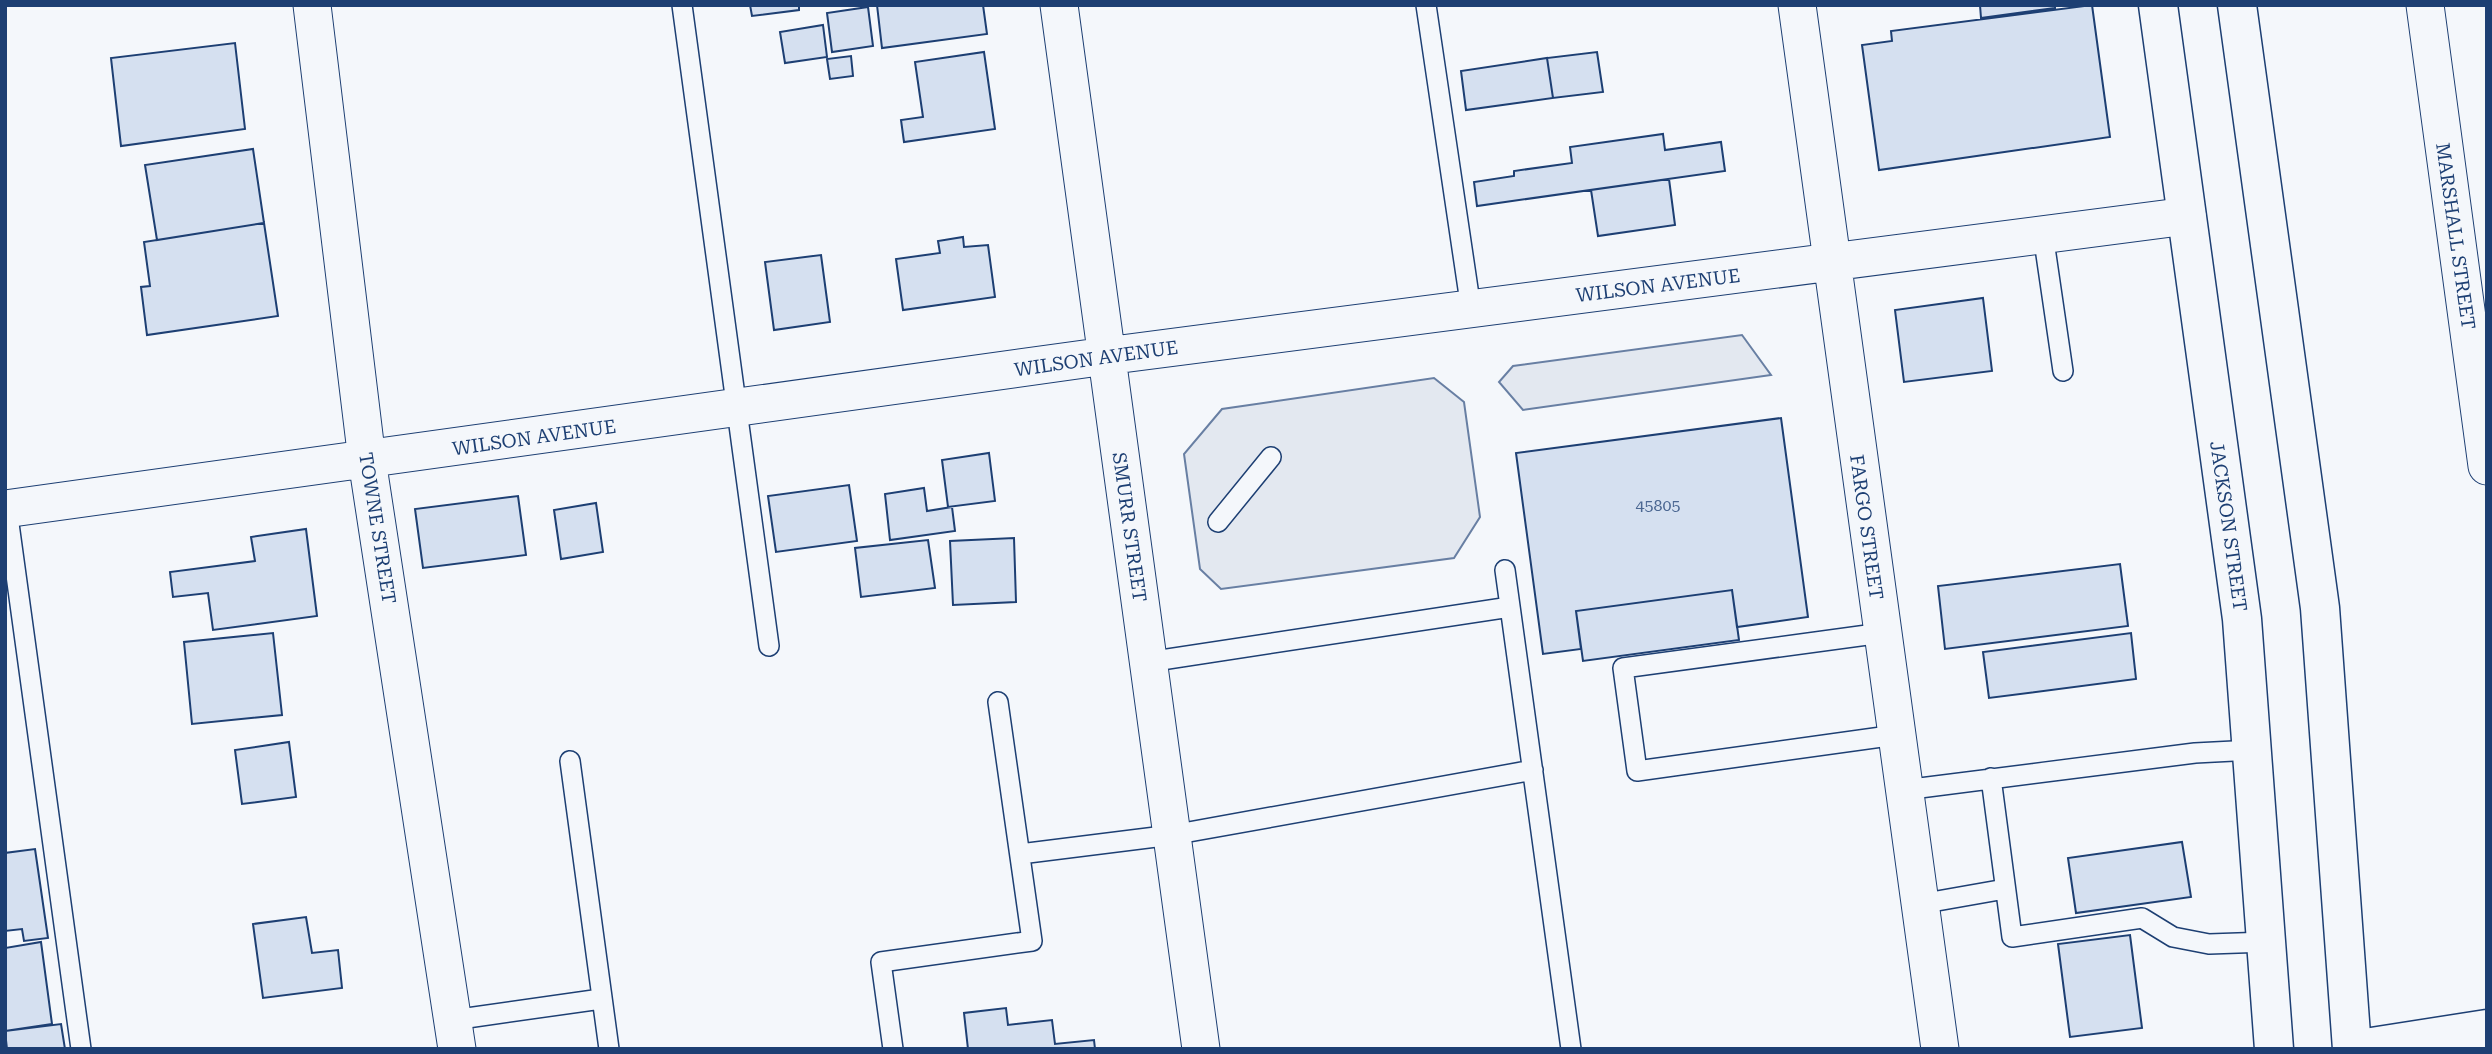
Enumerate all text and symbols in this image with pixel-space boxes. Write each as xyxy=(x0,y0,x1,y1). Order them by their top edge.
street label: MARSHALL STREET xyxy=(2431,141,2480,331)
street label: WILSON AVENUE xyxy=(1575,264,1741,307)
street label: WILSON AVENUE xyxy=(1013,336,1179,381)
street label: WILSON AVENUE xyxy=(451,415,617,460)
street label: JACKSON STREET xyxy=(2205,439,2252,613)
street label: TOWNE STREET xyxy=(354,451,401,605)
street label: SMURR STREET xyxy=(1108,451,1151,603)
street label: FARGO STREET xyxy=(1845,453,1888,601)
house number: 45805 xyxy=(1636,496,1680,515)

